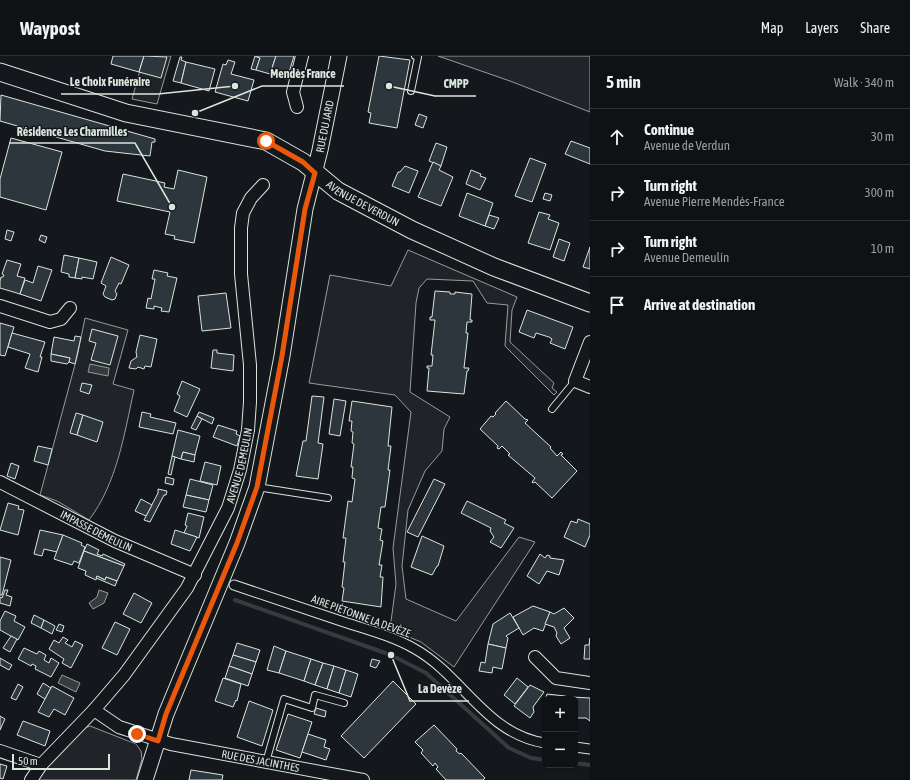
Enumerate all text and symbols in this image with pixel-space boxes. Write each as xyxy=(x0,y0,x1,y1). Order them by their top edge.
text: Waypost xyxy=(20,17,80,39)
text: Map xyxy=(761,20,783,36)
text: Layers xyxy=(805,20,838,36)
text: Share xyxy=(860,20,890,36)
callout: Mendès France xyxy=(262,62,344,86)
text: Mendès France xyxy=(270,67,336,81)
callout: Le Choix Funéraire xyxy=(61,70,158,94)
callout: CMPP xyxy=(435,72,476,96)
text: 5 min xyxy=(606,72,641,92)
text: Le Choix Funéraire xyxy=(70,75,151,89)
text: Walk · 340 m xyxy=(834,75,894,90)
text: CMPP xyxy=(443,77,469,91)
street label: RUE DU JARD xyxy=(314,99,336,154)
callout: Résidence Les Charmilles xyxy=(9,119,135,143)
text: Continue xyxy=(644,121,694,138)
text: Résidence Les Charmilles xyxy=(17,125,128,139)
icon: ahead xyxy=(606,126,628,148)
text: 30 m xyxy=(871,129,894,144)
route start xyxy=(257,132,275,150)
text: Avenue de Verdun xyxy=(644,138,730,153)
text: Turn right xyxy=(644,177,697,194)
street label: AVENUE DE VERDUN xyxy=(324,178,401,228)
icon: right xyxy=(606,182,628,204)
text: 300 m xyxy=(865,185,894,200)
text: Avenue Pierre Mendès-France xyxy=(644,194,785,209)
text: Turn right xyxy=(644,233,697,250)
icon: right xyxy=(606,238,628,260)
text: 10 m xyxy=(871,241,894,256)
text: Avenue Demeulin xyxy=(644,250,729,265)
icon: arrive xyxy=(606,294,628,316)
text: Arrive at destination xyxy=(644,296,755,313)
street label: AVENUE DEMEULIN xyxy=(224,427,254,505)
street label: IMPASSE DEMEULIN xyxy=(58,508,134,554)
street label: AIRE PIÉTONNE LA DEVÈZE xyxy=(310,592,413,640)
callout: La Devèze xyxy=(410,677,469,701)
text: La Devèze xyxy=(418,682,462,696)
map controls xyxy=(542,696,578,768)
button: + xyxy=(542,696,578,732)
route end xyxy=(128,725,146,743)
button: − xyxy=(542,732,578,768)
street label: RUE DES JACINTHES xyxy=(221,748,301,774)
scale bar xyxy=(12,752,110,771)
text: 50 m xyxy=(18,755,38,767)

